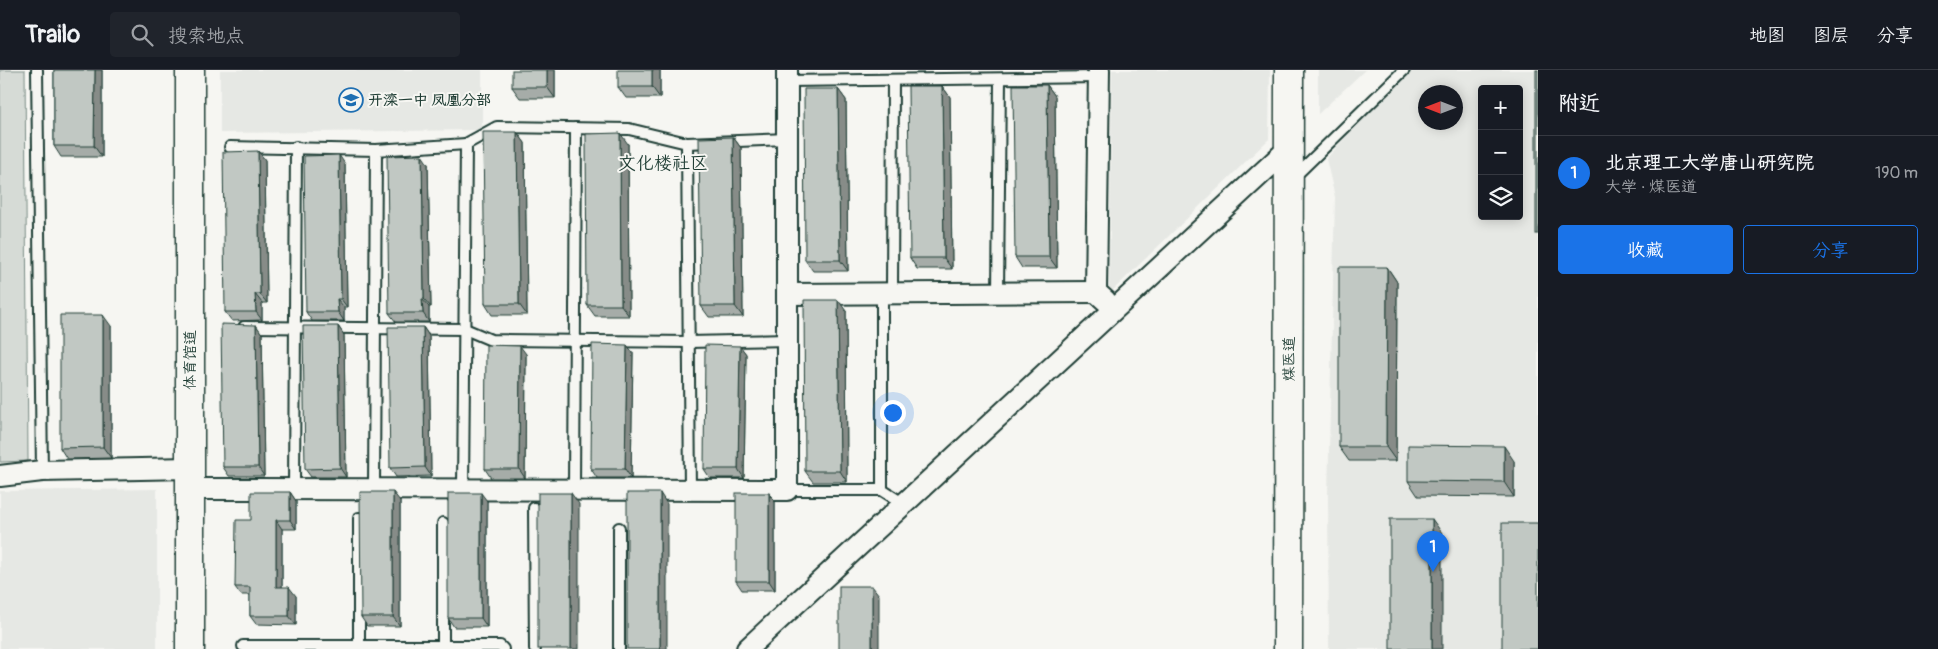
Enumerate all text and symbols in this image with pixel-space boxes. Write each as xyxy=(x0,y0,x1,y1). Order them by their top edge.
search box xyxy=(110,12,460,57)
text: Trailo xyxy=(25,20,80,49)
icon: search xyxy=(128,21,156,49)
text: 搜索地点 xyxy=(168,24,244,48)
text: 地图 xyxy=(1749,24,1785,47)
text: 图层 xyxy=(1813,24,1849,47)
text: 分享 xyxy=(1877,24,1913,47)
north arrow xyxy=(1418,85,1463,130)
map controls xyxy=(1478,85,1523,220)
button: + xyxy=(1478,85,1523,130)
school or university icon: 开滦一中 凤凰分部 xyxy=(338,87,364,113)
text: 附近 xyxy=(1558,90,1600,117)
place label: 开滦一中 凤凰分部 xyxy=(368,91,491,110)
button: − xyxy=(1478,130,1523,175)
text: 北京理工大学唐山研究院 xyxy=(1605,151,1814,175)
district label: 文化楼社区 xyxy=(618,152,708,175)
text: 1 xyxy=(1571,163,1577,183)
text: 190 m xyxy=(1875,163,1918,183)
button: layers xyxy=(1478,175,1523,220)
text: 大学 · 煤医道 xyxy=(1605,177,1697,197)
button: 收藏 xyxy=(1558,225,1733,274)
button: 分享 xyxy=(1743,225,1918,274)
street label: 体育馆道 xyxy=(181,330,200,390)
street label: 煤医道 xyxy=(1280,336,1299,382)
your location xyxy=(880,400,906,426)
pin: 1 xyxy=(1417,531,1449,572)

